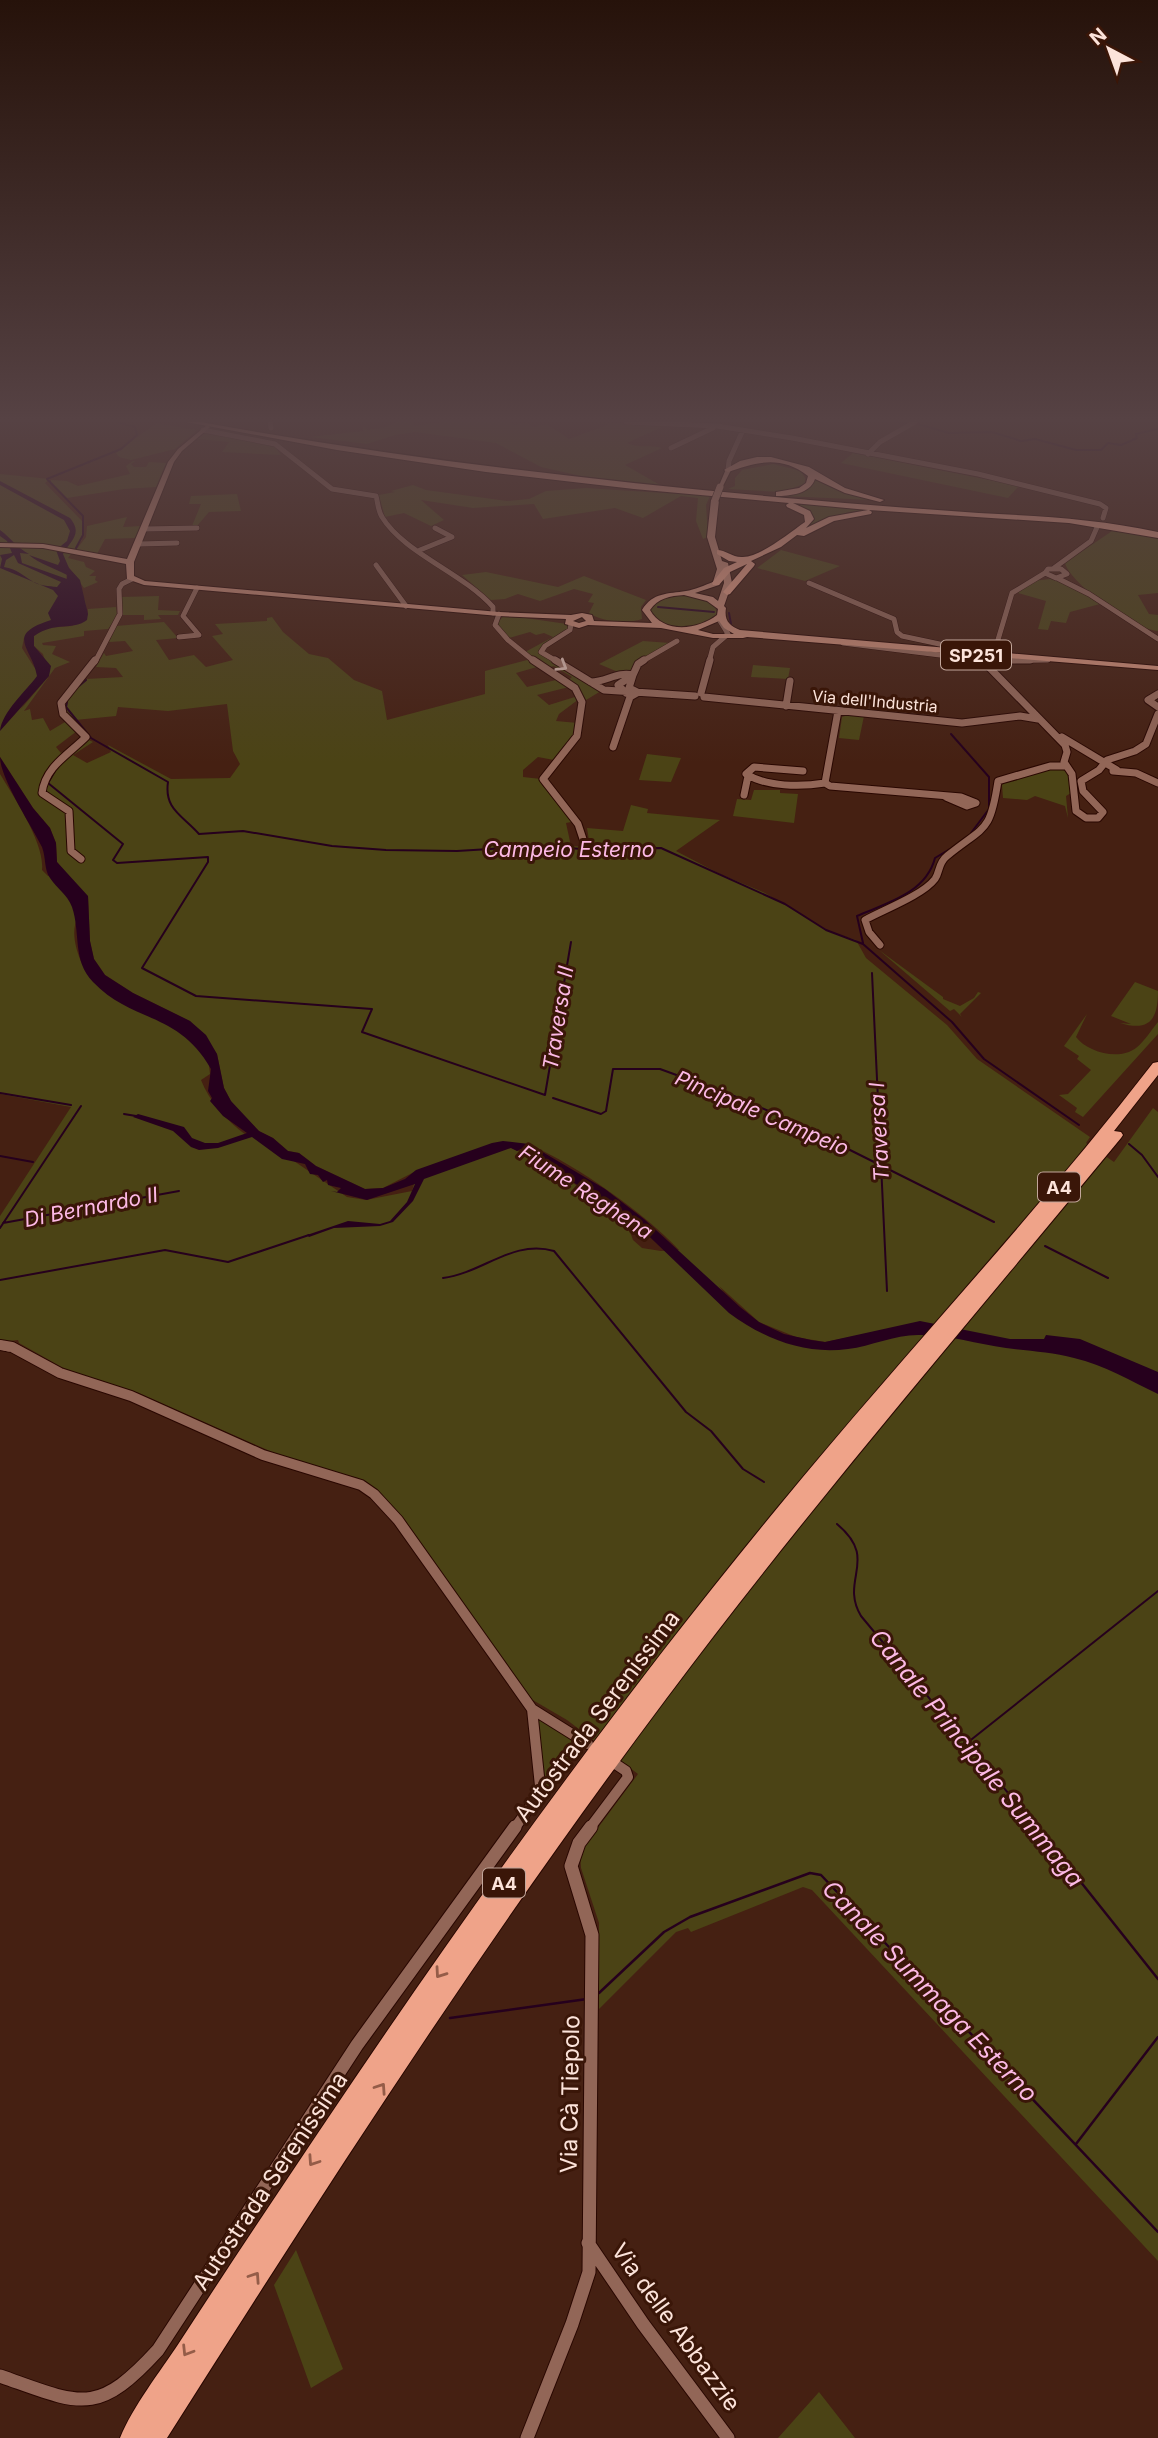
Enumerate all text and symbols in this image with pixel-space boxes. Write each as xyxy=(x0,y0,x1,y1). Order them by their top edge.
north arrow xyxy=(1074,14,1144,84)
text: N xyxy=(1085,23,1111,50)
road number: SP251 xyxy=(941,640,1011,670)
one-way arrow xyxy=(554,657,567,670)
street label: Via dell'Industria xyxy=(811,686,939,716)
water label: Campeio Esterno xyxy=(484,837,654,862)
water label: Traversa II xyxy=(537,964,579,1072)
water label: Pincipale Campeio xyxy=(671,1065,853,1161)
water label: Traversa I xyxy=(864,1081,894,1182)
water label: Fiume Reghena xyxy=(514,1139,658,1245)
road number: A4 xyxy=(1038,1172,1080,1202)
water label: Di Bernardo II xyxy=(22,1182,160,1232)
street label: Autostrada Serenissima xyxy=(508,1605,686,1827)
water label: Canale Principale Summaga xyxy=(864,1623,1090,1893)
road number: A4 xyxy=(483,1868,525,1898)
water label: Canale Summaga Esterno xyxy=(817,1874,1043,2108)
one-way arrow xyxy=(436,1965,448,1978)
street label: Via Cà Tiepolo xyxy=(555,2015,585,2173)
street label: Autostrada Serenissima xyxy=(186,2067,354,2295)
one-way arrow xyxy=(373,2082,386,2095)
one-way arrow xyxy=(308,2153,321,2166)
street label: Via delle Abbazzie xyxy=(606,2238,746,2416)
one-way arrow xyxy=(247,2272,260,2285)
one-way arrow xyxy=(183,2344,196,2357)

